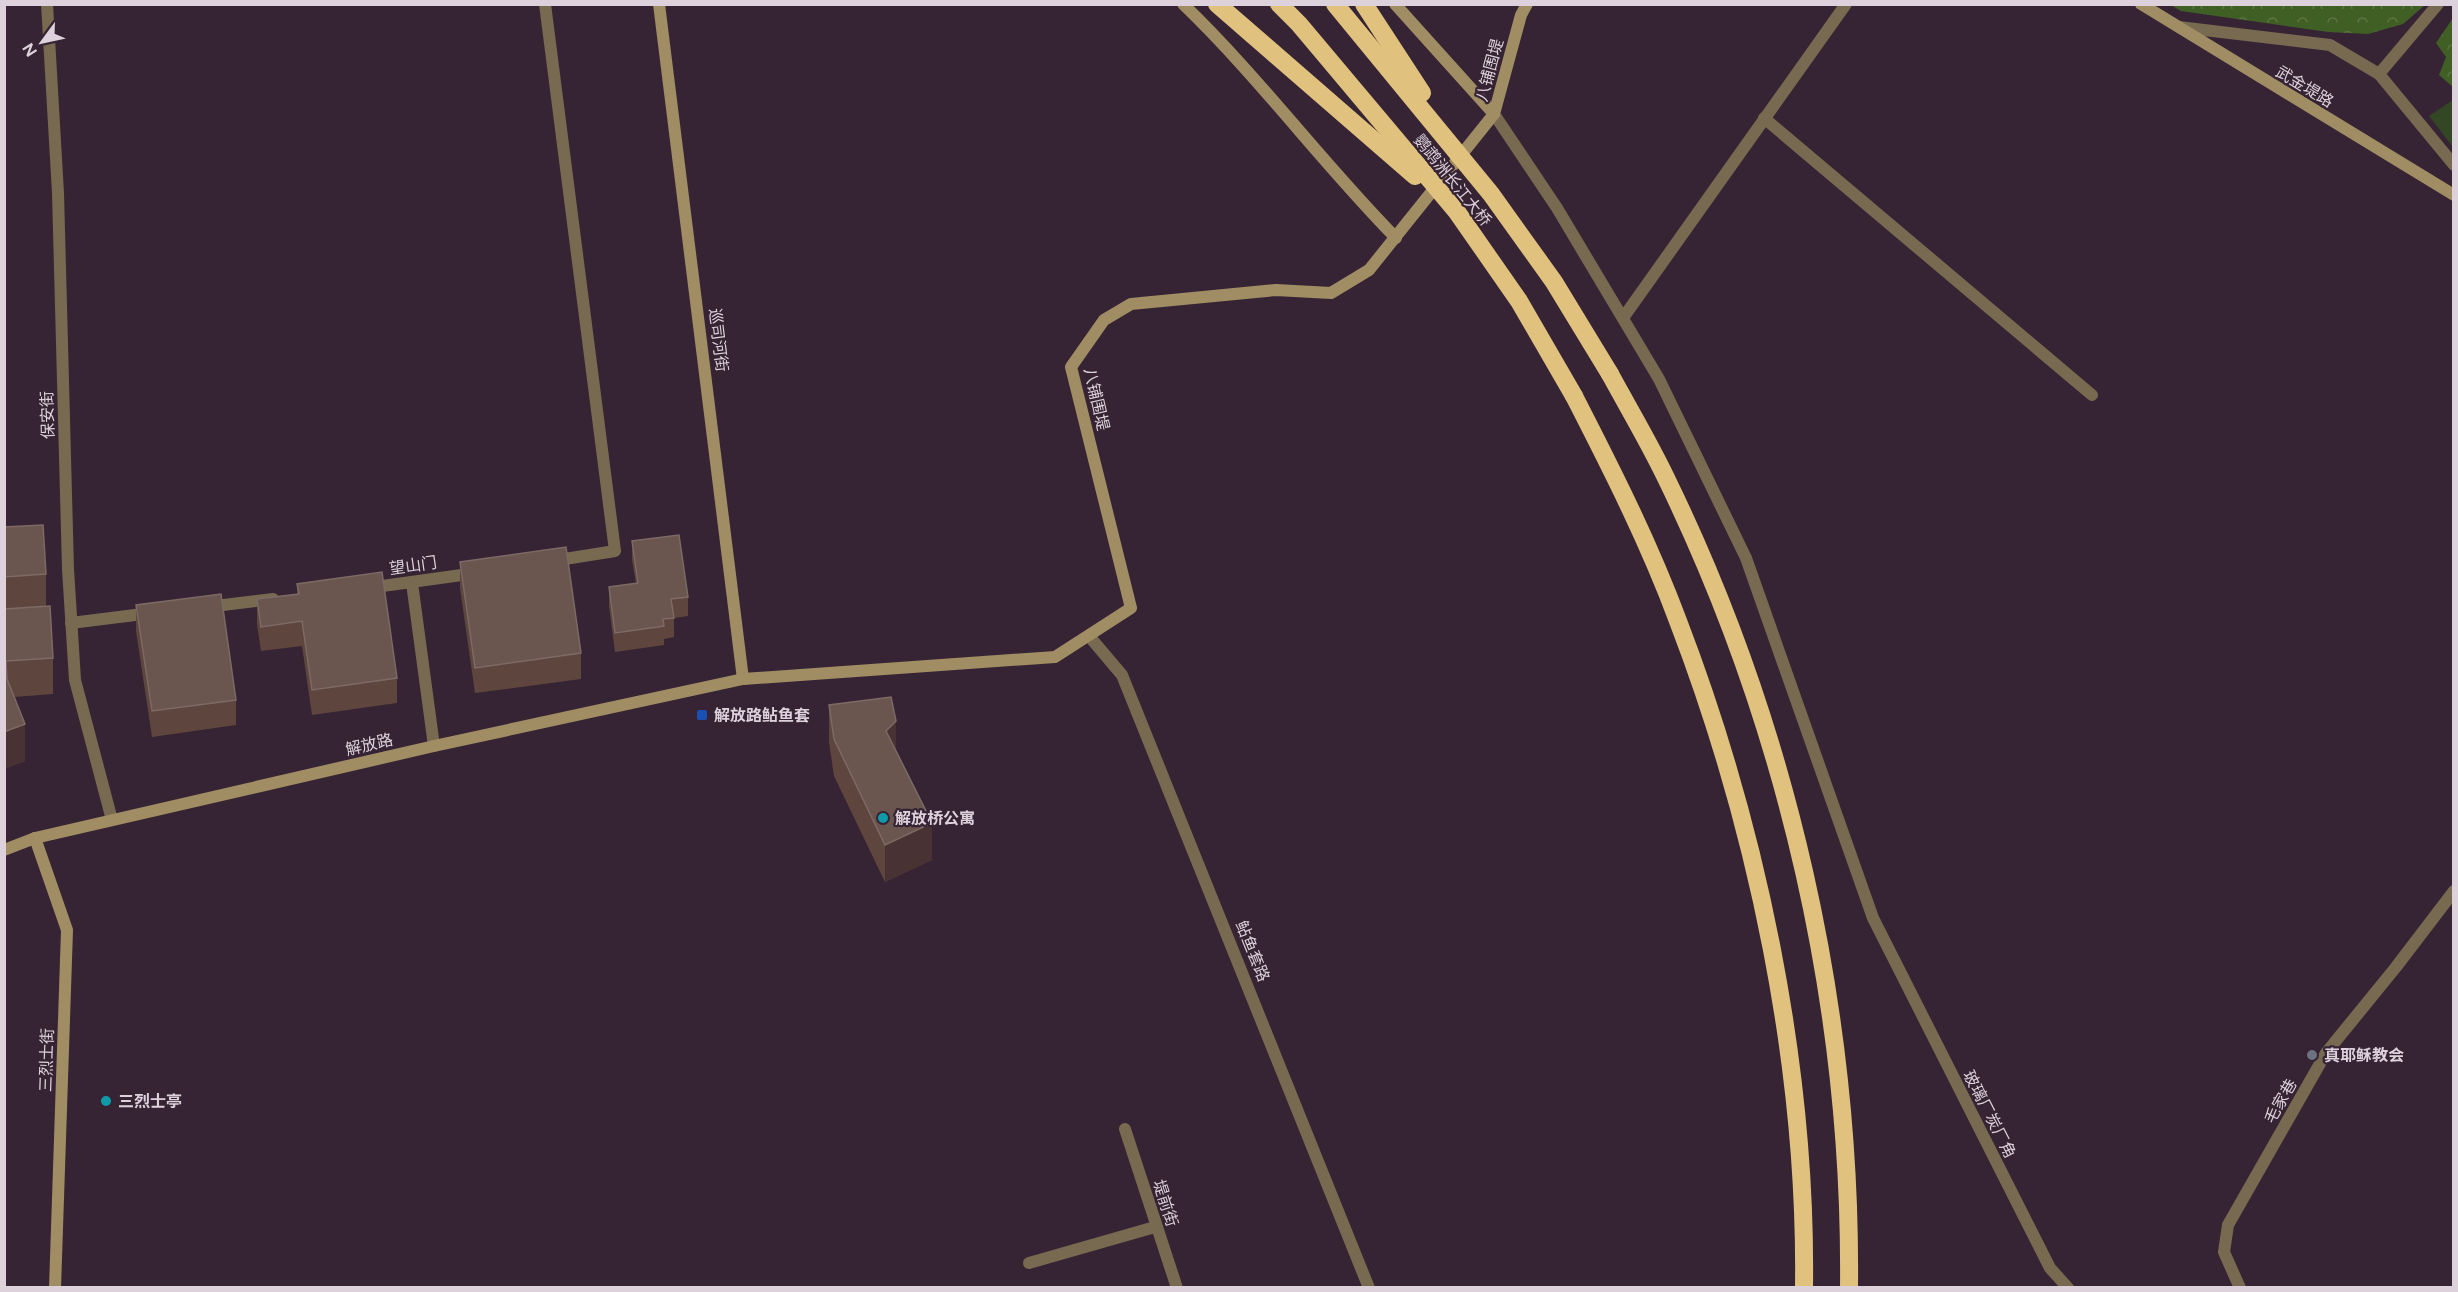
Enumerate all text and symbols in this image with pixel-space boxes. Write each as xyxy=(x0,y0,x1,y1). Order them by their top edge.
north arrow xyxy=(12,12,72,72)
street label: 八铺围堤 xyxy=(1472,37,1507,104)
text: N xyxy=(19,40,41,60)
street label: 武金堤路 xyxy=(2272,62,2337,111)
street label: 鹦鹉洲长江大桥 xyxy=(1410,131,1495,230)
street label: 巡司河街 xyxy=(705,307,732,373)
street label: 八铺围堤 xyxy=(1080,366,1113,432)
street label: 保安街 xyxy=(37,391,58,439)
street label: 望山门 xyxy=(388,553,438,578)
place label: 解放路鲇鱼套 xyxy=(714,706,810,725)
marker: 解放路鲇鱼套 xyxy=(695,708,709,722)
street label: 解放路 xyxy=(344,730,395,759)
place label: 解放桥公寓 xyxy=(895,809,975,828)
marker: 解放桥公寓 xyxy=(876,811,890,825)
street label: 鲇鱼套路 xyxy=(1232,918,1273,984)
street label: 三烈士街 xyxy=(36,1028,57,1092)
place label: 真耶稣教会 xyxy=(2324,1046,2404,1065)
marker: 真耶稣教会 xyxy=(2305,1048,2319,1062)
street label: 玻璃厂炭厂角 xyxy=(1959,1067,2020,1161)
street label: 毛家巷 xyxy=(2260,1076,2301,1127)
place label: 三烈士亭 xyxy=(118,1092,182,1111)
marker: 三烈士亭 xyxy=(99,1094,113,1108)
street label: 堤前街 xyxy=(1149,1177,1182,1229)

